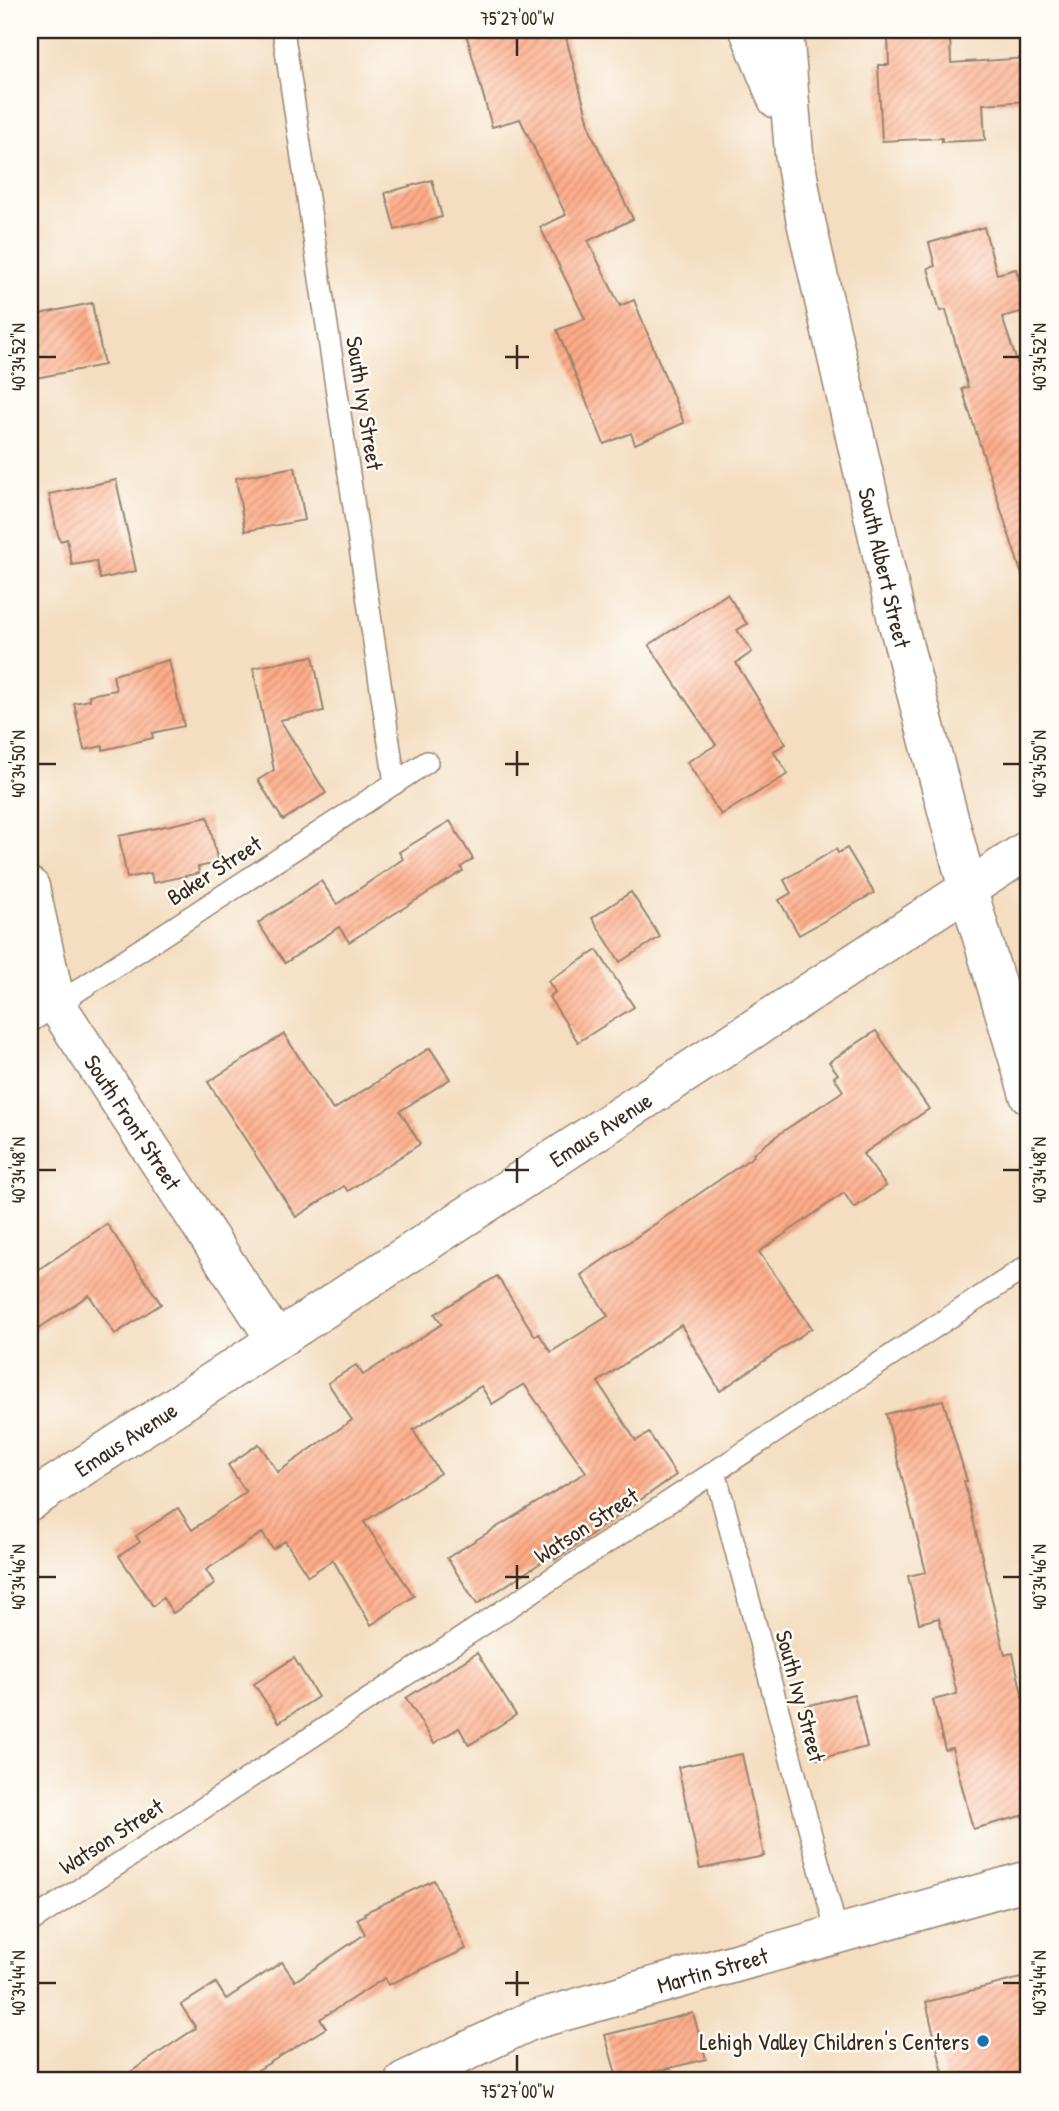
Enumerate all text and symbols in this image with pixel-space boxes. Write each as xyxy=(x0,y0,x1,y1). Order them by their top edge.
text: 75°27'00"W xyxy=(480,6,554,31)
text: 40°34'52"N xyxy=(6,323,31,391)
text: 40°34'52"N xyxy=(1027,323,1052,391)
street label: South Ivy Street xyxy=(339,334,391,473)
street label: South Albert Street xyxy=(852,484,919,652)
text: 40°34'50"N xyxy=(6,730,31,798)
text: 40°34'50"N xyxy=(1027,730,1052,798)
street label: Baker Street xyxy=(161,827,268,912)
street label: South Front Street xyxy=(78,1048,190,1197)
street label: Emaus Avenue xyxy=(543,1084,658,1174)
text: 40°34'48"N xyxy=(6,1137,31,1203)
text: 40°34'48"N xyxy=(1027,1137,1052,1203)
street label: Emaus Avenue xyxy=(68,1394,183,1484)
street label: Watson Street xyxy=(528,1479,645,1570)
text: 40°34'46"N xyxy=(6,1544,31,1610)
text: 40°34'46"N xyxy=(1027,1544,1052,1610)
street label: South Ivy Street xyxy=(769,1627,834,1766)
street label: Watson Street xyxy=(53,1790,170,1881)
street label: Martin Street xyxy=(653,1939,772,2000)
text: 40°34'44"N xyxy=(6,1950,31,2016)
text: 40°34'44"N xyxy=(1027,1950,1052,2016)
place label: Lehigh Valley Children's Centers xyxy=(700,2026,969,2057)
marker: Lehigh Valley Children's Centers xyxy=(975,2033,991,2049)
text: 75°27'00"W xyxy=(480,2079,554,2104)

